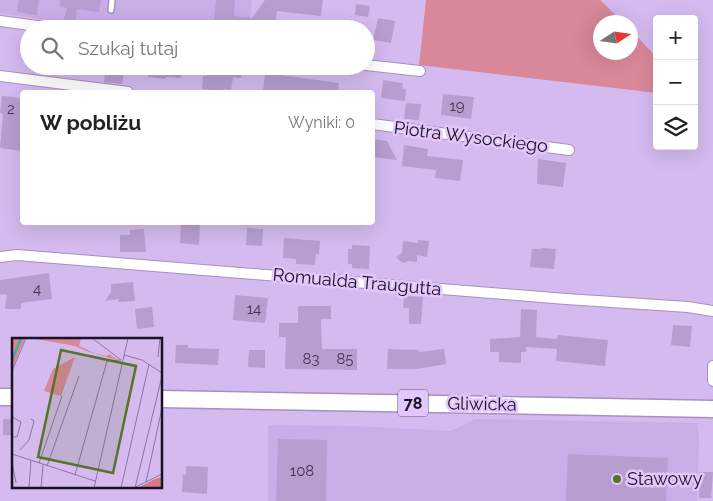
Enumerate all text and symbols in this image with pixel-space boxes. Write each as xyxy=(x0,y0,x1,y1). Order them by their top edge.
north arrow xyxy=(593,15,638,60)
map controls xyxy=(653,15,698,150)
button: + xyxy=(653,15,698,60)
search box xyxy=(20,20,375,75)
icon: search xyxy=(38,34,66,62)
text: Szukaj tutaj xyxy=(78,37,178,59)
button: − xyxy=(653,60,698,105)
house number: 19 xyxy=(449,97,465,115)
house number: 2 xyxy=(7,100,15,118)
button: layers xyxy=(653,105,698,150)
text: W pobliżu xyxy=(40,110,141,135)
text: Wyniki: 0 xyxy=(288,113,355,132)
street label: Piotra Wysockiego xyxy=(393,117,550,156)
street label: Romualda Traugutta xyxy=(272,264,442,299)
house number: 4 xyxy=(33,280,41,298)
house number: 14 xyxy=(247,300,261,318)
inset map xyxy=(12,338,162,488)
house number: 83 xyxy=(303,350,319,368)
house number: 85 xyxy=(336,350,354,368)
road number: 78 xyxy=(398,389,428,416)
street label: Gliwicka xyxy=(447,392,517,415)
house number: 108 xyxy=(290,462,314,480)
place label: Stawowy xyxy=(627,468,703,489)
marker: Stawowy xyxy=(611,473,623,485)

